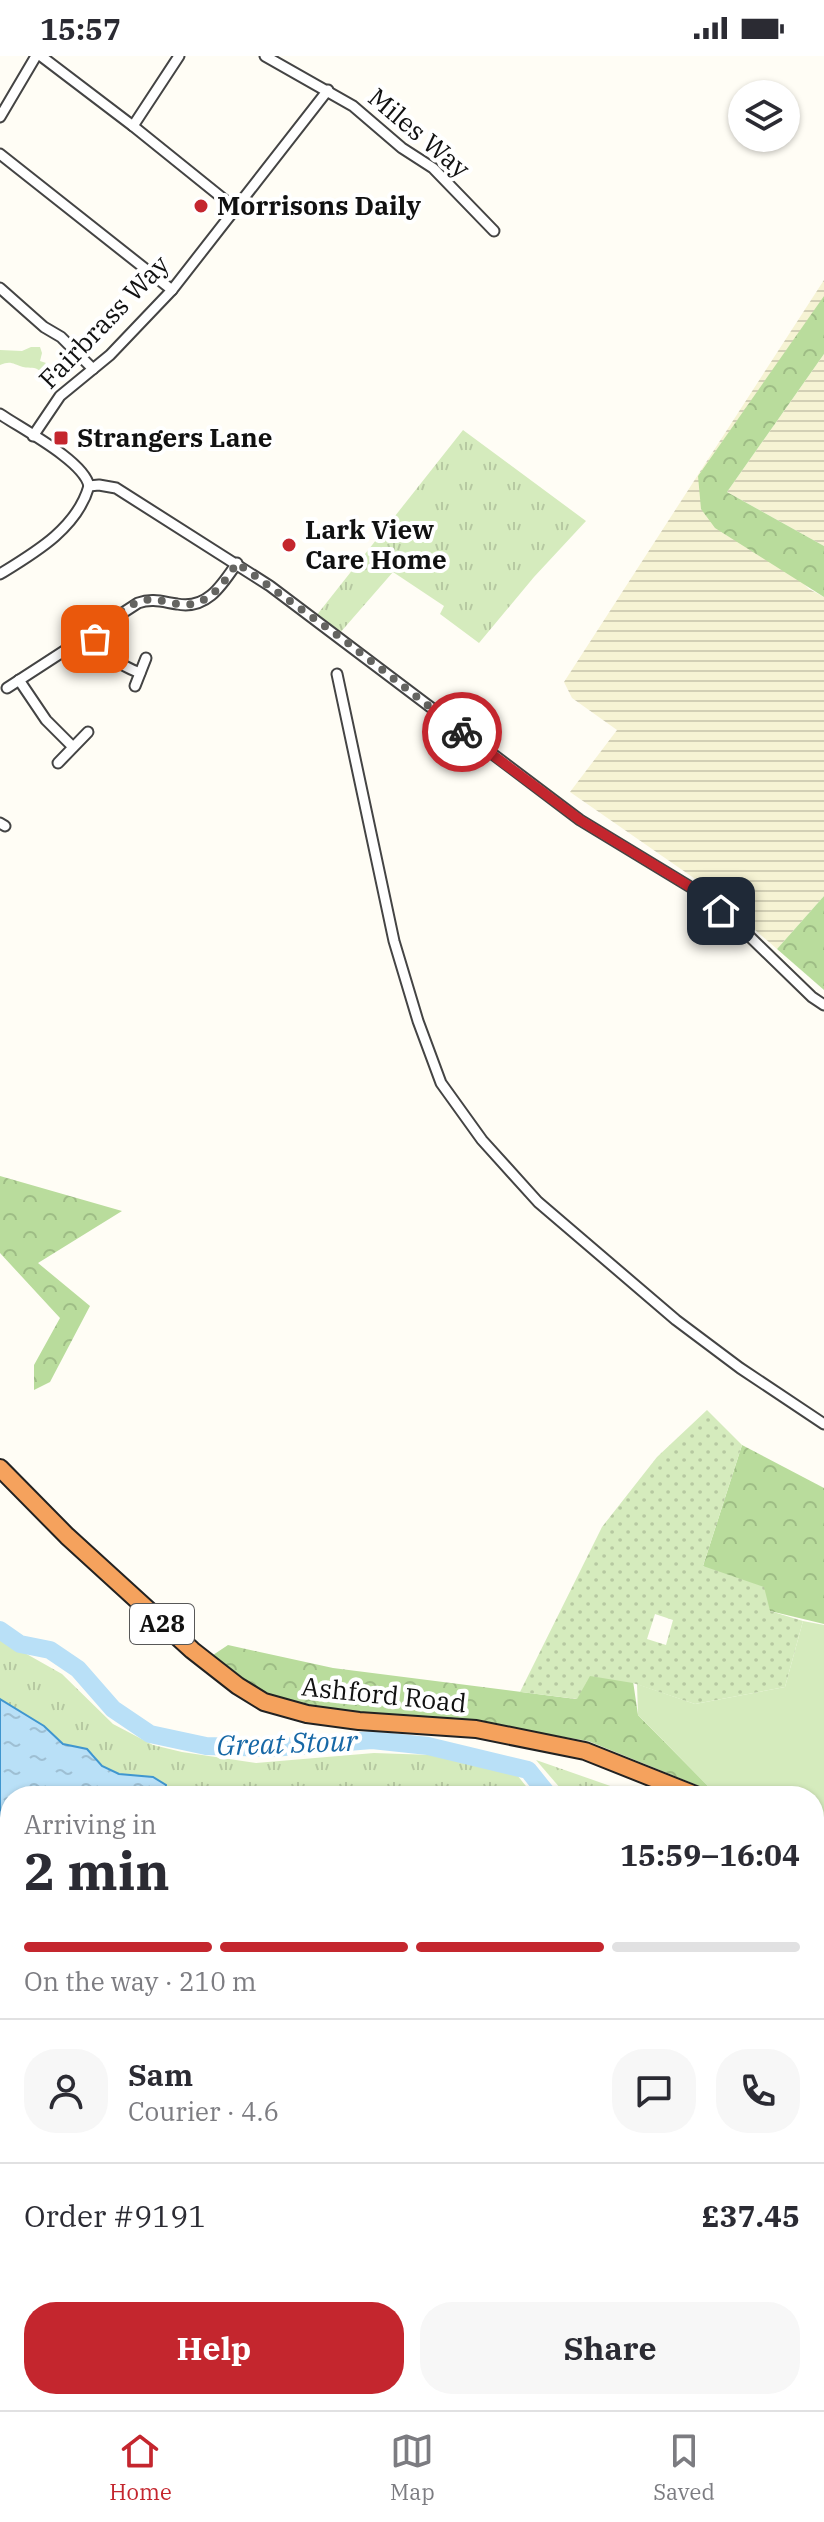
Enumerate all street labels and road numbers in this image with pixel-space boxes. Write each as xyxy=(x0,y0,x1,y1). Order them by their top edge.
street label: Miles Way xyxy=(362,80,478,185)
street label: Fairbrass Way xyxy=(31,247,176,395)
road number: A28 xyxy=(130,1604,194,1644)
street label: Ashford Road xyxy=(300,1668,468,1720)

